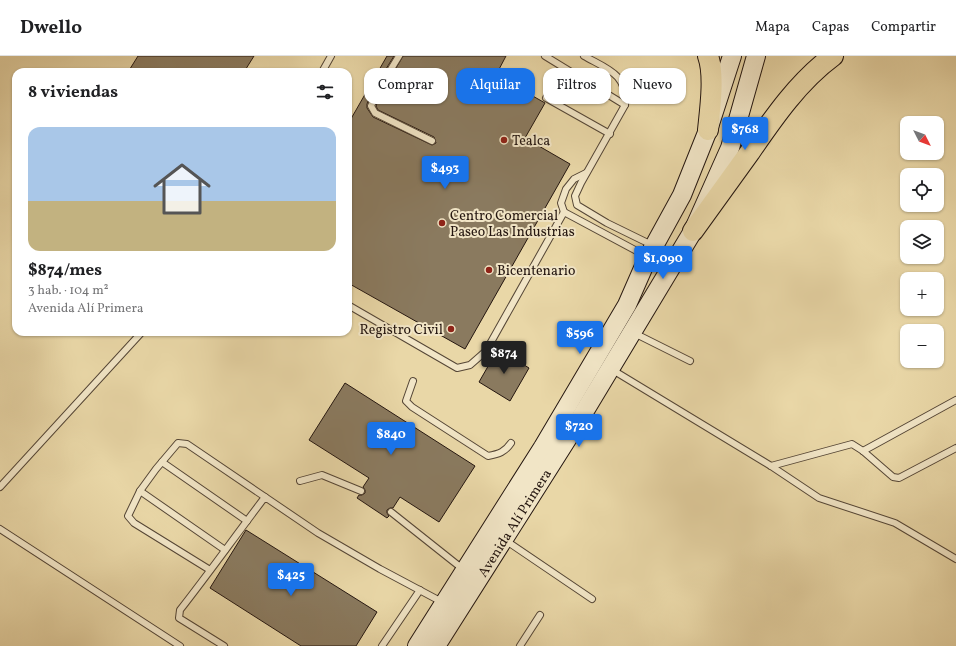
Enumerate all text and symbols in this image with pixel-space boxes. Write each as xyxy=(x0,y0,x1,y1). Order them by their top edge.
text: Dwello xyxy=(20,15,82,41)
text: Mapa xyxy=(755,18,790,37)
text: Capas xyxy=(812,18,849,37)
text: Compartir xyxy=(871,18,936,37)
chip: Comprar xyxy=(364,68,448,104)
chip: Alquilar xyxy=(456,68,535,104)
chip: Filtros xyxy=(543,68,611,104)
chip: Nuevo xyxy=(619,68,686,104)
text: 8 viviendas xyxy=(28,81,118,104)
icon: filters xyxy=(314,81,336,103)
north arrow xyxy=(900,116,944,160)
map controls xyxy=(900,116,944,368)
pin: $768 xyxy=(721,117,769,151)
text: $768 xyxy=(731,121,759,139)
place label: Tealca xyxy=(512,132,550,151)
marker: Tealca xyxy=(499,135,509,145)
icon: home xyxy=(146,153,218,225)
pin: $493 xyxy=(421,156,469,190)
text: $493 xyxy=(431,160,459,178)
button: locate xyxy=(900,168,944,212)
place label: Centro Comercial Paseo Las Industrias xyxy=(450,207,575,242)
marker: Centro Comercial Paseo Las Industrias xyxy=(437,218,447,228)
button: layers xyxy=(900,220,944,264)
pin: $1,090 xyxy=(630,246,696,280)
text: $1,090 xyxy=(643,250,683,268)
text: $874/mes xyxy=(28,259,102,282)
place label: Bicentenario xyxy=(497,262,575,281)
marker: Bicentenario xyxy=(484,265,494,275)
button: + xyxy=(900,272,944,316)
text: 3 hab. · 104 m² xyxy=(28,282,109,300)
text: Avenida Alí Primera xyxy=(28,300,143,318)
place label: Registro Civil xyxy=(360,321,443,340)
pin: $596 xyxy=(556,321,604,355)
marker: Registro Civil xyxy=(446,324,456,334)
button: − xyxy=(900,324,944,368)
text: $596 xyxy=(566,325,594,343)
pin: $874 xyxy=(480,341,528,375)
text: $874 xyxy=(490,345,518,363)
pin: $720 xyxy=(555,414,603,448)
text: $720 xyxy=(565,418,593,436)
pin: $840 xyxy=(367,422,415,456)
text: $840 xyxy=(376,426,406,444)
street label: Avenida Alí Primera xyxy=(474,466,557,581)
pin: $425 xyxy=(267,563,315,597)
text: $425 xyxy=(277,567,305,585)

